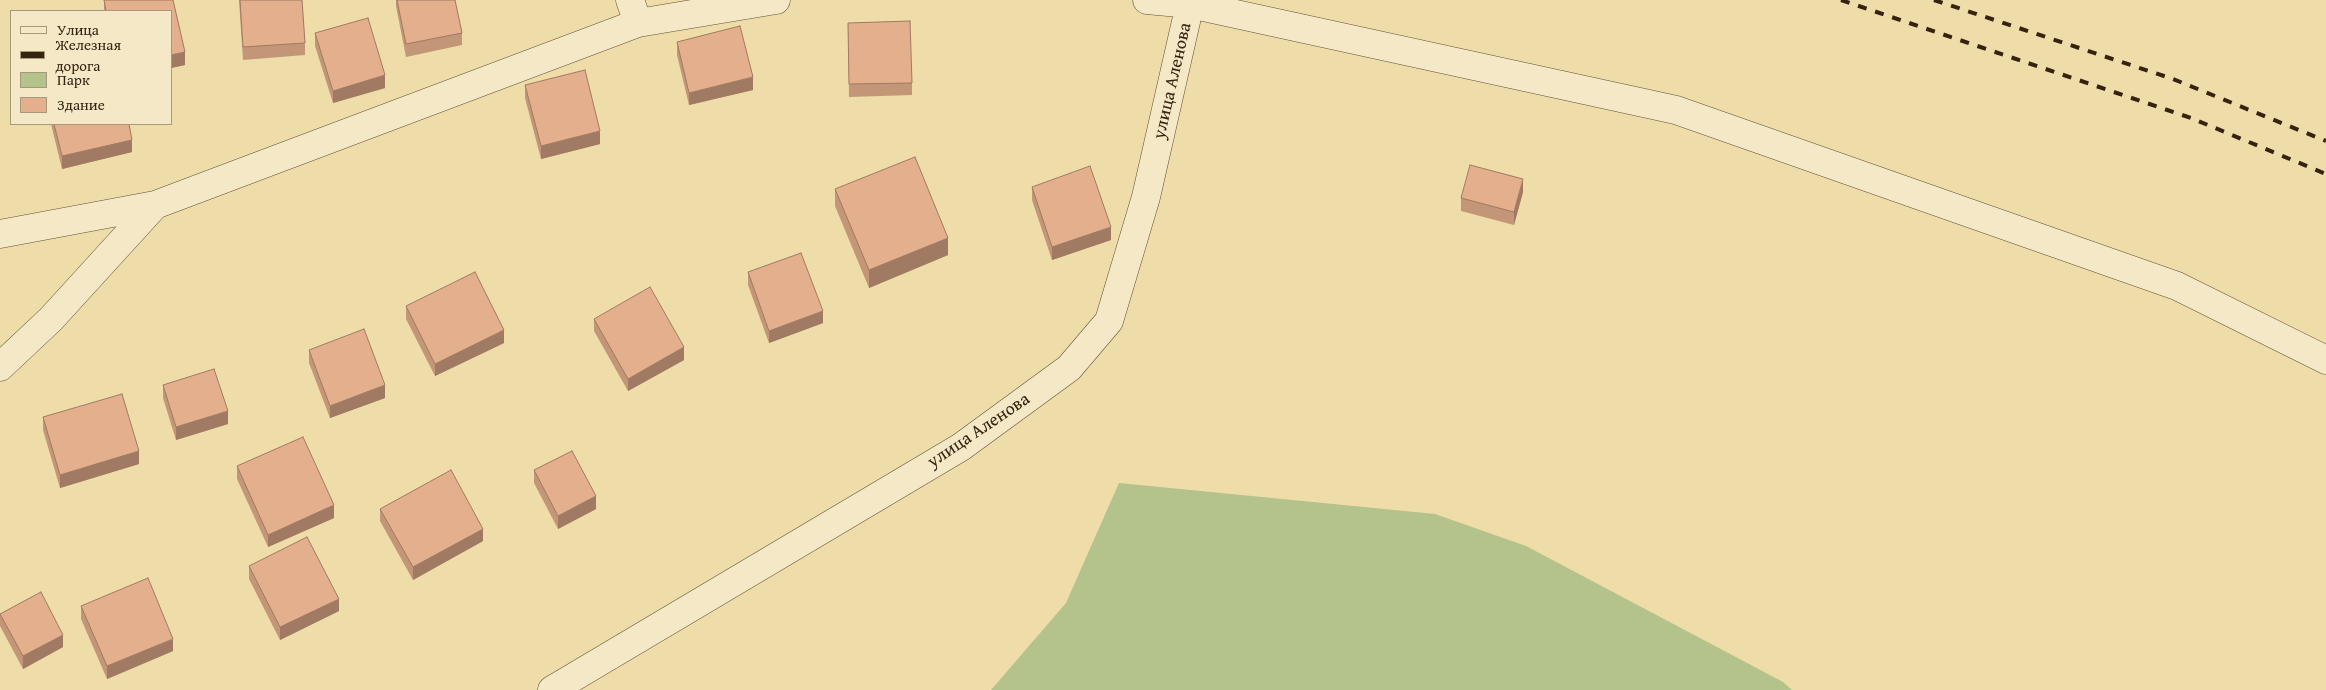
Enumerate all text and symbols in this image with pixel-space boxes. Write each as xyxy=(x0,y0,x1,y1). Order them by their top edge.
legend xyxy=(10,10,172,125)
text: Улица xyxy=(57,19,99,40)
street label: улица Аленова xyxy=(1149,21,1197,141)
text: Железная дорога xyxy=(55,34,121,76)
text: Парк xyxy=(57,69,90,90)
text: Здание xyxy=(57,94,105,115)
street label: улица Аленова xyxy=(924,389,1034,473)

